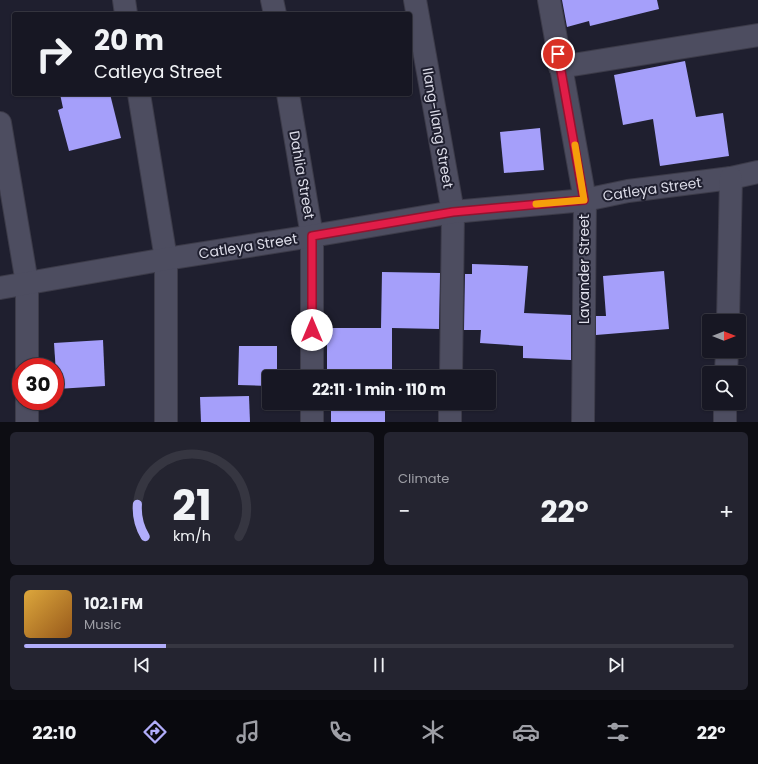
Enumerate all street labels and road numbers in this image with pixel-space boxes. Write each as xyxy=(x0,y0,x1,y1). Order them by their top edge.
street label: Ilang-Ilang Street xyxy=(418,66,458,190)
street label: Dahlia Street xyxy=(284,129,320,221)
street label: Catleya Street xyxy=(601,172,703,206)
street label: Lavander Street xyxy=(574,214,594,324)
street label: Catleya Street xyxy=(197,228,299,264)

